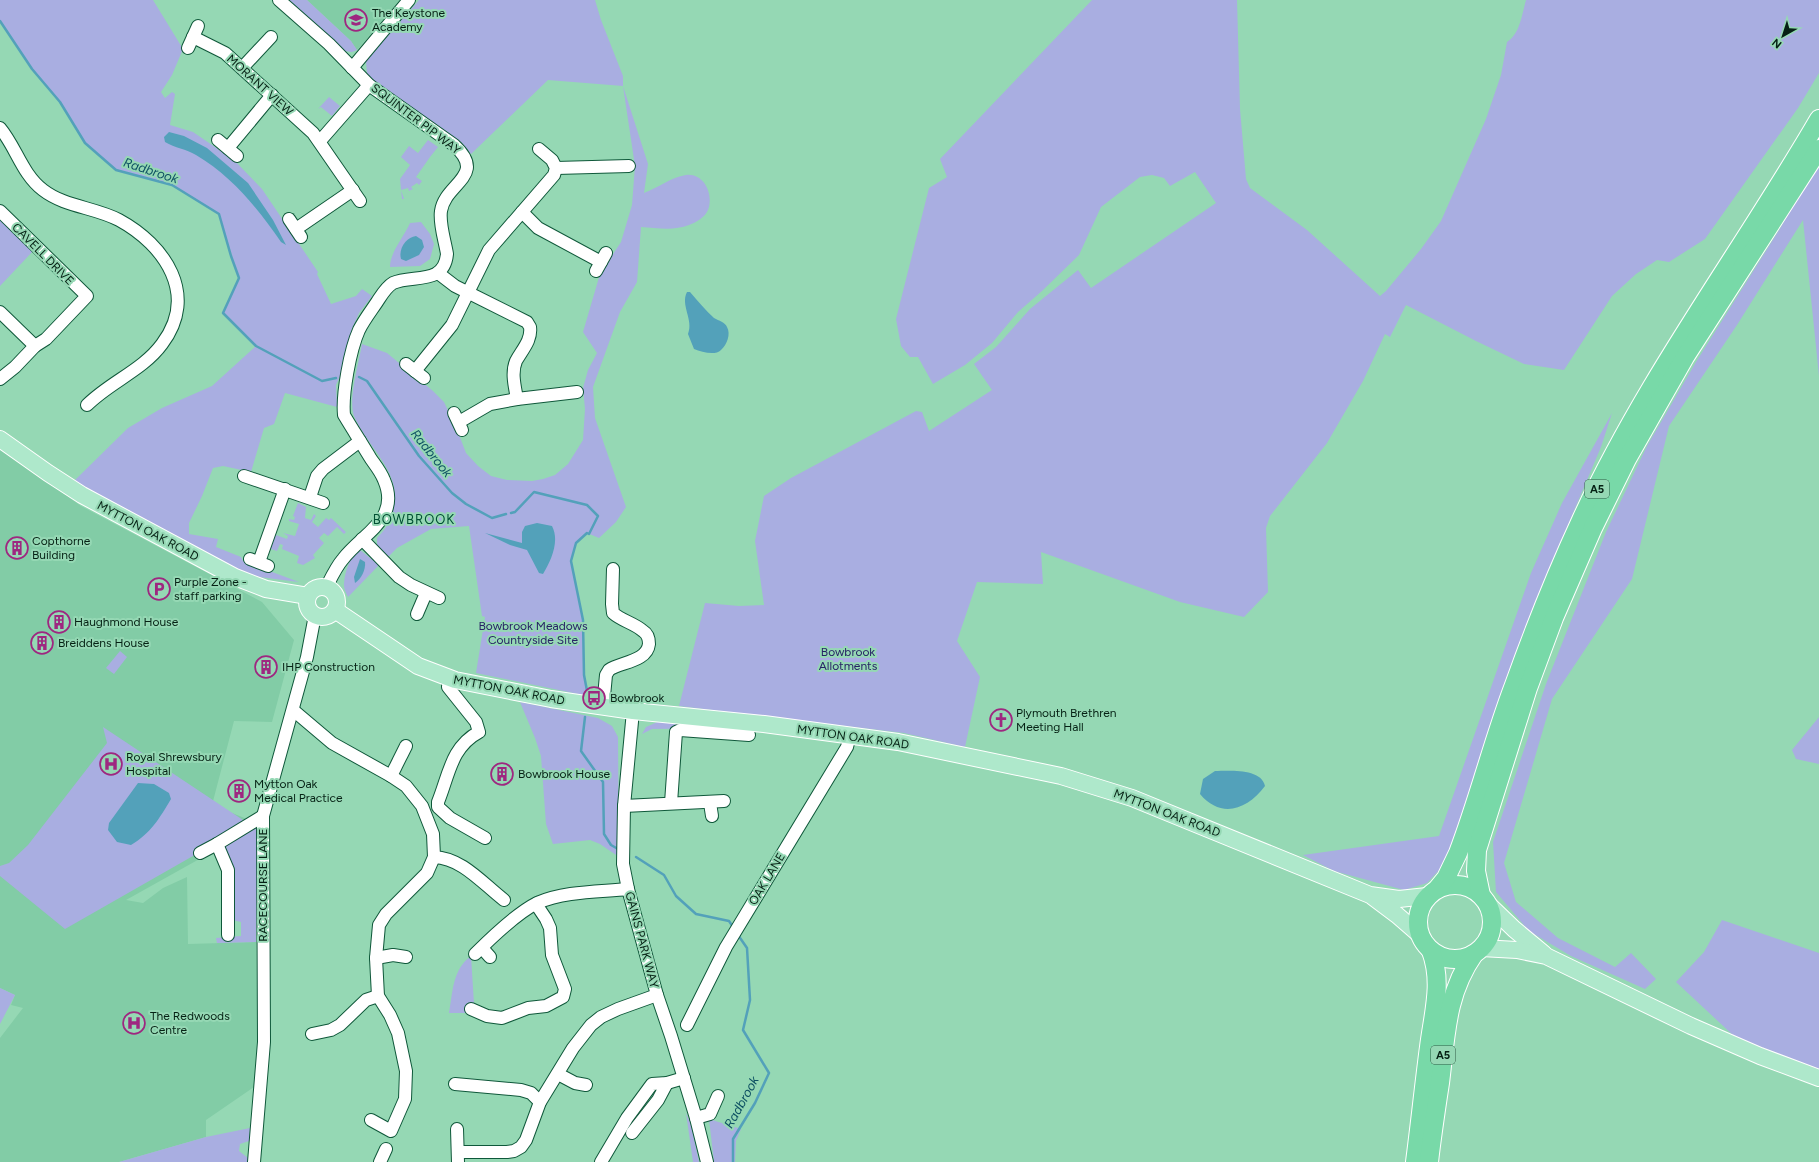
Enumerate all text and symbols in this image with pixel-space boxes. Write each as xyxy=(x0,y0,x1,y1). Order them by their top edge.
place label: The Keystone Academy xyxy=(372,6,446,34)
school or university icon: The Keystone Academy xyxy=(343,7,369,33)
north arrow xyxy=(1763,16,1803,56)
text: N xyxy=(1770,36,1784,51)
street label: MORANT VIEW xyxy=(224,52,296,119)
street label: SQUINTER PIP WAY xyxy=(368,81,464,158)
water label: Radbrook xyxy=(121,155,181,187)
street label: CAVELL DRIVE xyxy=(9,220,77,288)
water label: Radbrook xyxy=(408,426,456,481)
road number: A5 xyxy=(1585,480,1609,498)
street label: MYTTON OAK ROAD xyxy=(95,498,201,564)
district label: BOWBROOK xyxy=(373,512,455,527)
place label: Copthorne Building xyxy=(32,534,91,562)
building icon: Copthorne Building xyxy=(4,535,30,561)
place label: Purple Zone - staff parking xyxy=(174,575,247,603)
parking icon: Purple Zone - staff parking xyxy=(146,576,172,602)
building icon: Haughmond House xyxy=(46,609,72,635)
place label: Haughmond House xyxy=(74,615,179,629)
park label: Bowbrook Meadows Countryside Site xyxy=(479,619,588,647)
building icon: Breiddens House xyxy=(29,630,55,656)
place label: Breiddens House xyxy=(58,636,150,650)
park label: Bowbrook Allotments xyxy=(819,645,878,673)
building icon: IHP Construction xyxy=(253,654,279,680)
place label: IHP Construction xyxy=(282,660,375,674)
street label: MYTTON OAK ROAD xyxy=(452,672,566,708)
bus stop icon: Bowbrook xyxy=(581,685,607,711)
place label: Bowbrook xyxy=(610,691,665,705)
place label: Plymouth Brethren Meeting Hall xyxy=(1016,706,1117,734)
church icon: Plymouth Brethren Meeting Hall xyxy=(988,707,1014,733)
street label: MYTTON OAK ROAD xyxy=(796,722,910,752)
place label: Royal Shrewsbury Hospital xyxy=(126,750,223,778)
hospital icon: Royal Shrewsbury Hospital xyxy=(98,751,124,777)
building icon: Bowbrook House xyxy=(489,761,515,787)
place label: Bowbrook House xyxy=(518,767,611,781)
place label: Mytton Oak Medical Practice xyxy=(254,777,343,805)
building icon: Mytton Oak Medical Practice xyxy=(226,778,252,804)
street label: MYTTON OAK ROAD xyxy=(1112,786,1222,840)
street label: RACECOURSE LANE xyxy=(256,828,270,942)
street label: OAK LANE xyxy=(746,850,788,908)
street label: GAINS PARK WAY xyxy=(622,890,662,990)
place label: The Redwoods Centre xyxy=(150,1009,230,1037)
hospital icon: The Redwoods Centre xyxy=(121,1010,147,1036)
road number: A5 xyxy=(1431,1046,1455,1064)
water label: Radbrook xyxy=(721,1073,762,1131)

